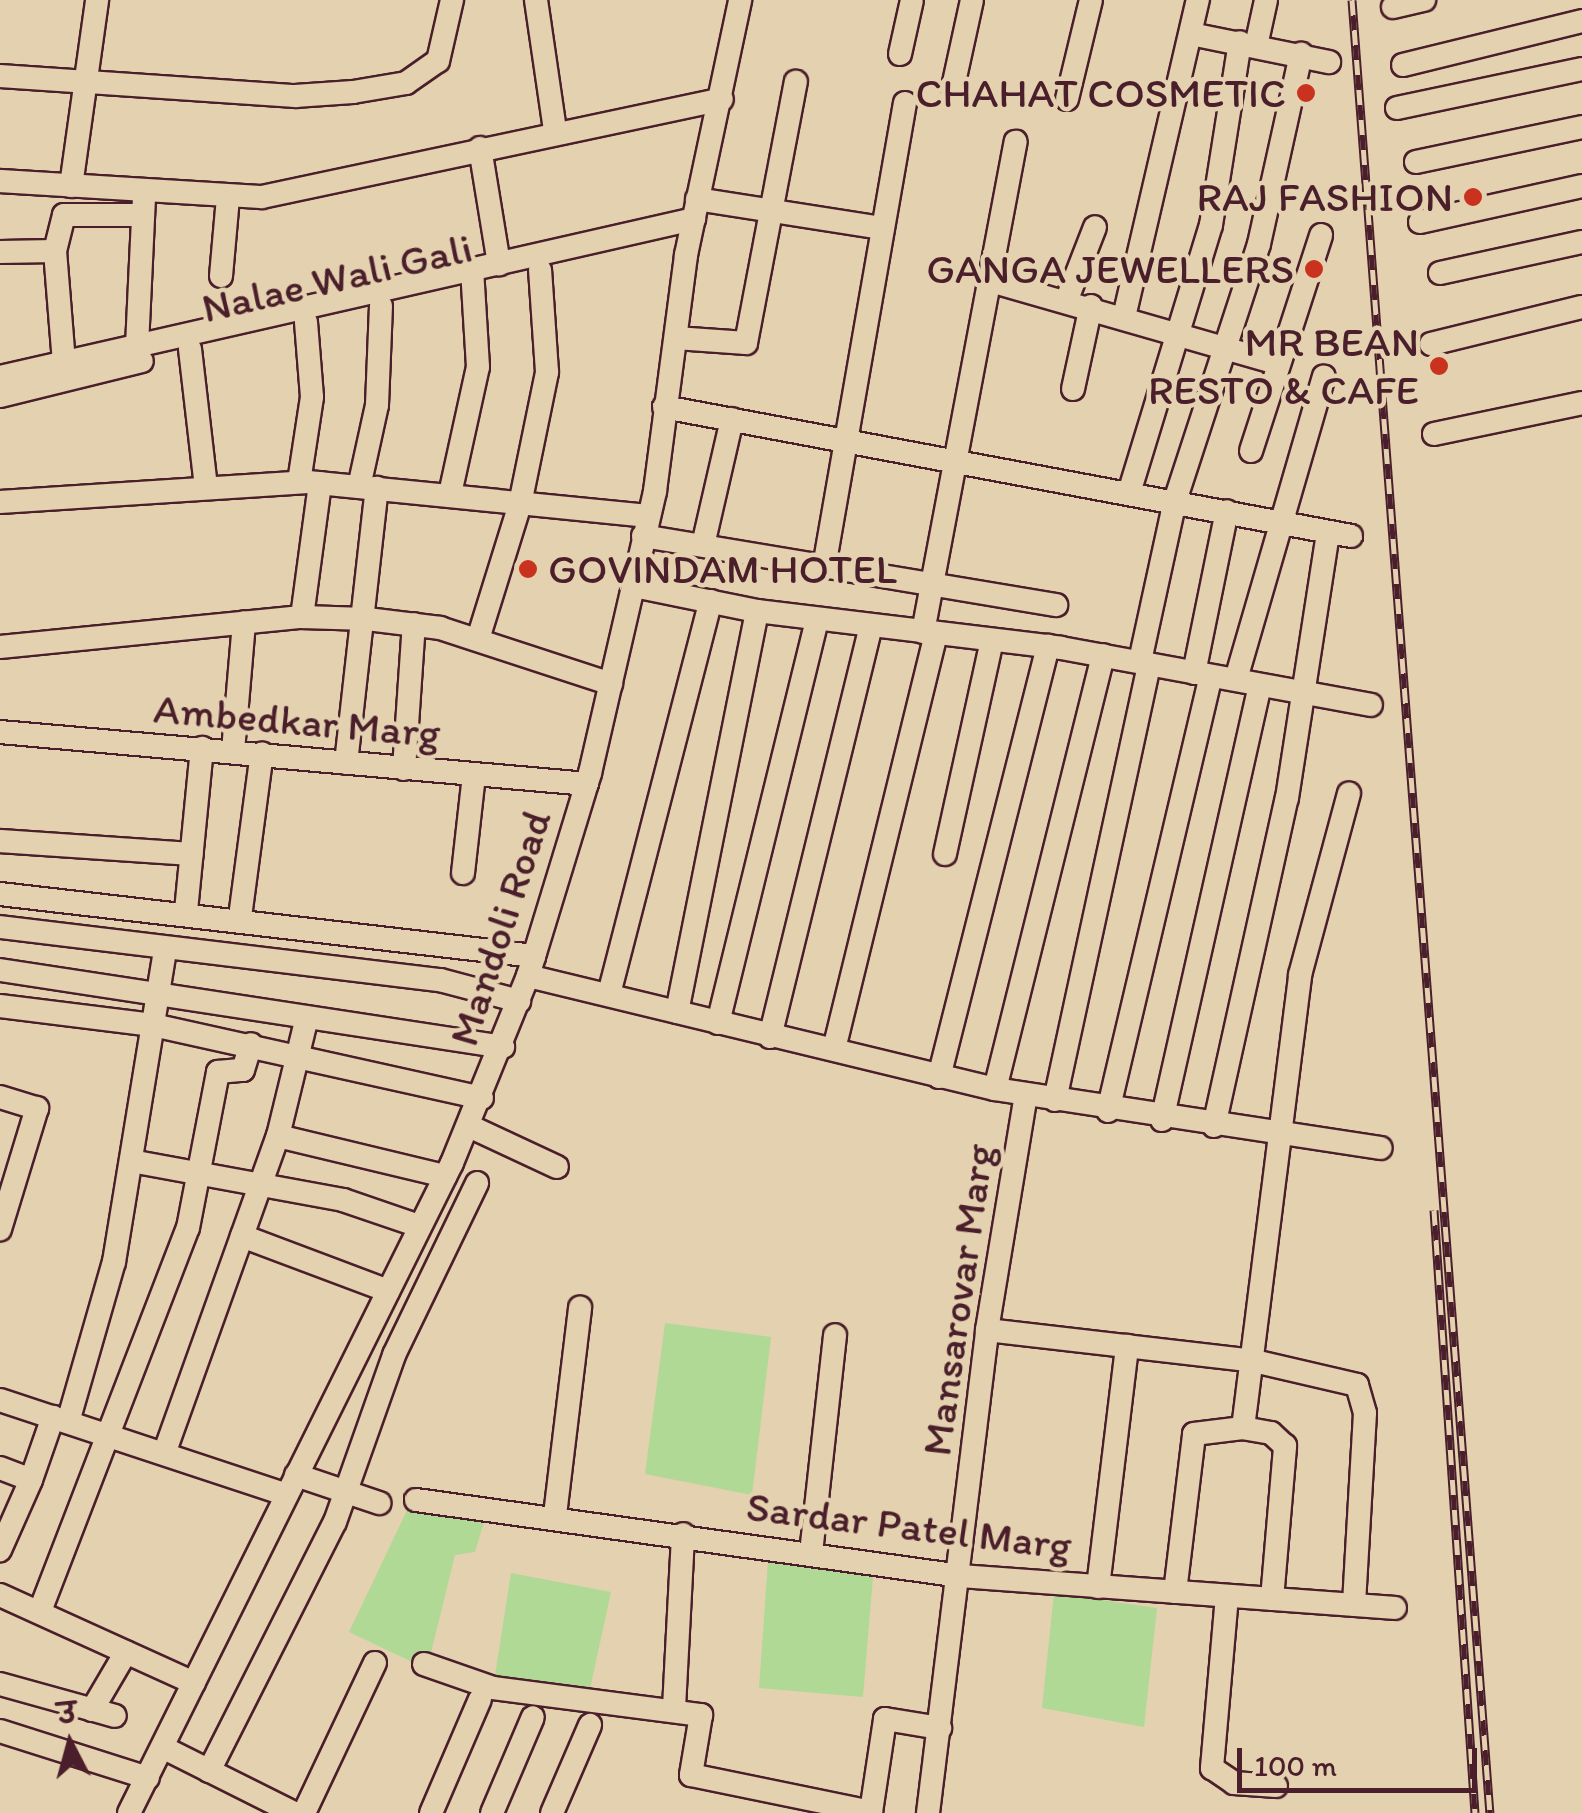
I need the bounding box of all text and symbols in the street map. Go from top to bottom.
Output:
place label: CHAHAT COSMETIC [911,68,1286,118]
marker: CHAHAT COSMETIC [1295,82,1317,104]
place label: RAJ FASHION [1203,172,1453,222]
marker: RAJ FASHION [1462,186,1484,208]
street label: Nalae Wali Gali [198,223,476,333]
place label: GANGA JEWELLERS [926,244,1294,294]
marker: GANGA JEWELLERS [1303,258,1325,280]
place label: MR BEAN RESTO & CAFE [1148,317,1419,416]
marker: MR BEAN RESTO & CAFE [1428,355,1450,377]
place label: GOVINDAM HOTEL [548,544,897,594]
marker: GOVINDAM HOTEL [517,558,539,580]
street label: Ambedkar Marg [152,683,442,759]
street label: Mandoli Road [438,804,562,1052]
street label: Mansarovar Marg [911,1140,1005,1460]
street label: Sardar Patel Marg [744,1481,1074,1571]
north arrow [20,1693,120,1793]
text: उ [56,1695,78,1731]
scale bar [1242,1728,1482,1790]
text: 100 m [1254,1747,1337,1784]

